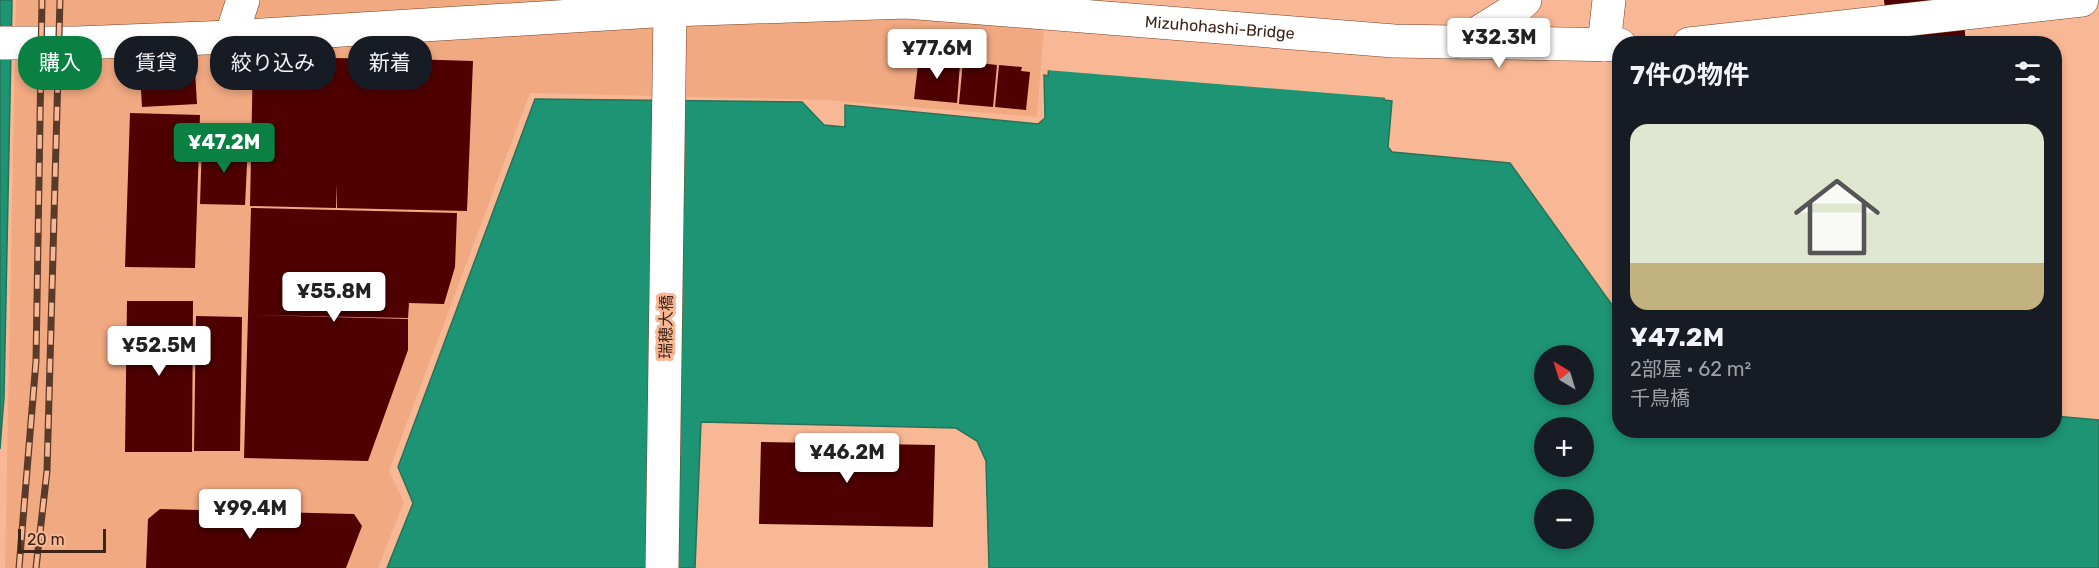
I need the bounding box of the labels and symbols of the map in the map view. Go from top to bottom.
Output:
street label: Mizuhohashi-Bridge [1144,12,1296,43]
pin: ¥32.3M [1450,18,1548,69]
pin: ¥77.6M [888,29,986,80]
pin: ¥47.2M [175,123,273,174]
pin: ¥55.8M [285,272,383,323]
street label: 瑞穂大橋 [656,295,676,359]
pin: ¥52.5M [110,326,208,377]
north arrow [1534,345,1594,405]
pin: ¥46.2M [798,433,896,484]
pin: ¥99.4M [201,489,299,540]
scale bar [18,526,106,554]

